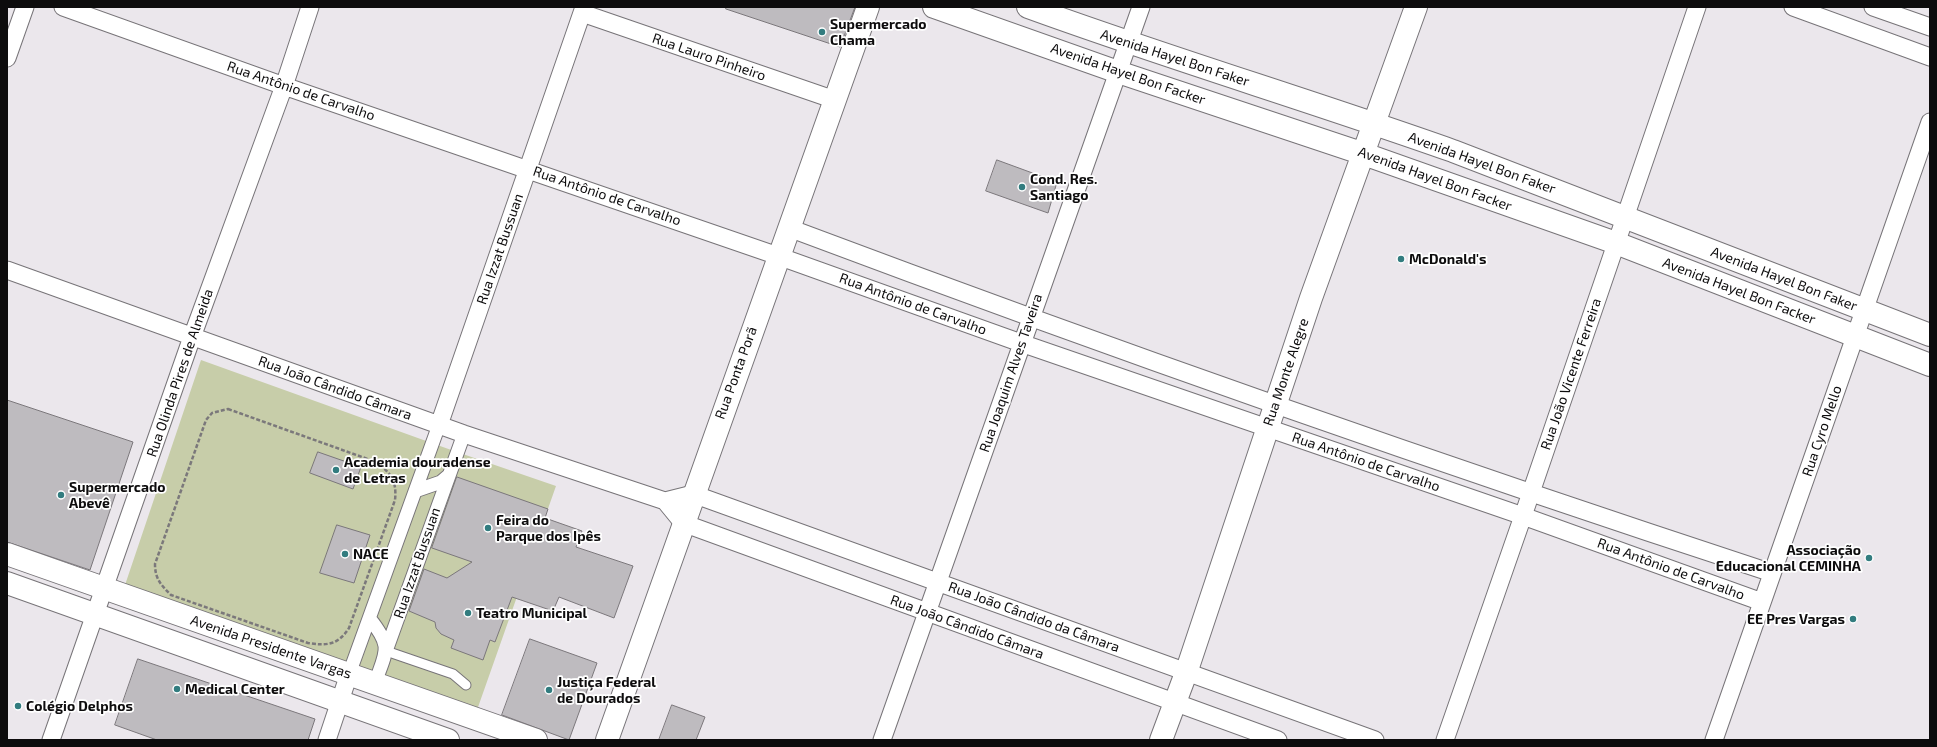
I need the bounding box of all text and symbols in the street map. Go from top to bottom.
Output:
place label: Supermercado Chama [830,16,927,48]
street label: Avenida Hayel Bon Faker [1098,26,1252,90]
marker: Supermercado Chama [817,27,827,37]
street label: Rua Lauro Pinheiro [650,30,768,84]
street label: Avenida Hayel Bon Facker [1048,40,1208,108]
street label: Rua Antônio de Carvalho [225,58,377,124]
street label: Avenida Hayel Bon Faker [1406,128,1558,198]
street label: Avenida Hayel Bon Facker [1356,143,1514,215]
street label: Rua Antônio de Carvalho [531,163,683,229]
place label: Cond. Res. Santiago [1030,171,1097,204]
marker: Cond. Res. Santiago [1017,182,1027,192]
street label: Rua Izzat Bussuan [473,191,527,307]
street label: Avenida Hayel Bon Faker [1708,243,1860,315]
place label: McDonald's [1409,251,1487,267]
marker: McDonald's [1396,254,1406,264]
street label: Avenida Hayel Bon Facker [1660,254,1818,328]
street label: Rua Antônio de Carvalho [837,270,989,338]
street label: Rua Olinda Pires de Almeida [143,287,217,459]
street label: Rua Joaquim Alves Taveira [976,292,1046,454]
street label: Rua João Vicente Ferreira [1537,296,1605,452]
street label: Rua Monte Alegre [1260,316,1312,428]
street label: Rua Ponta Porã [711,324,761,422]
street label: Rua João Cândido Câmara [256,352,414,424]
street label: Rua Cyro Mello [1799,383,1845,479]
street label: Rua Antônio de Carvalho [1290,429,1442,495]
place label: Academia douradense de Letras [344,454,491,486]
marker: Academia douradense de Letras [331,465,341,475]
place label: Supermercado Abevê [69,479,166,512]
marker: Supermercado Abevê [56,490,66,500]
street label: Rua Izzat Bussuan [390,505,444,621]
place label: Feira do Parque dos Ipês [496,512,601,544]
marker: Feira do Parque dos Ipês [483,523,493,533]
street label: Rua Antônio de Carvalho [1595,535,1747,603]
place label: Associação Educacional CEMINHA [1716,542,1861,574]
place label: NACE [353,546,388,562]
marker: NACE [340,549,350,559]
marker: Associação Educacional CEMINHA [1864,553,1874,563]
street label: Rua João Cândido da Câmara [946,578,1122,656]
street label: Rua João Cândido Câmara [888,591,1046,663]
place label: Teatro Municipal [476,605,587,621]
marker: Teatro Municipal [463,608,473,618]
place label: EE Pres Vargas [1747,611,1845,627]
street label: Avenida Presidente Vargas [188,612,354,682]
marker: EE Pres Vargas [1848,614,1858,624]
place label: Justiça Federal de Dourados [557,674,656,706]
place label: Medical Center [185,681,285,697]
marker: Medical Center [172,684,182,694]
marker: Justiça Federal de Dourados [544,685,554,695]
place label: Colégio Delphos [26,698,133,714]
marker: Colégio Delphos [13,701,23,711]

